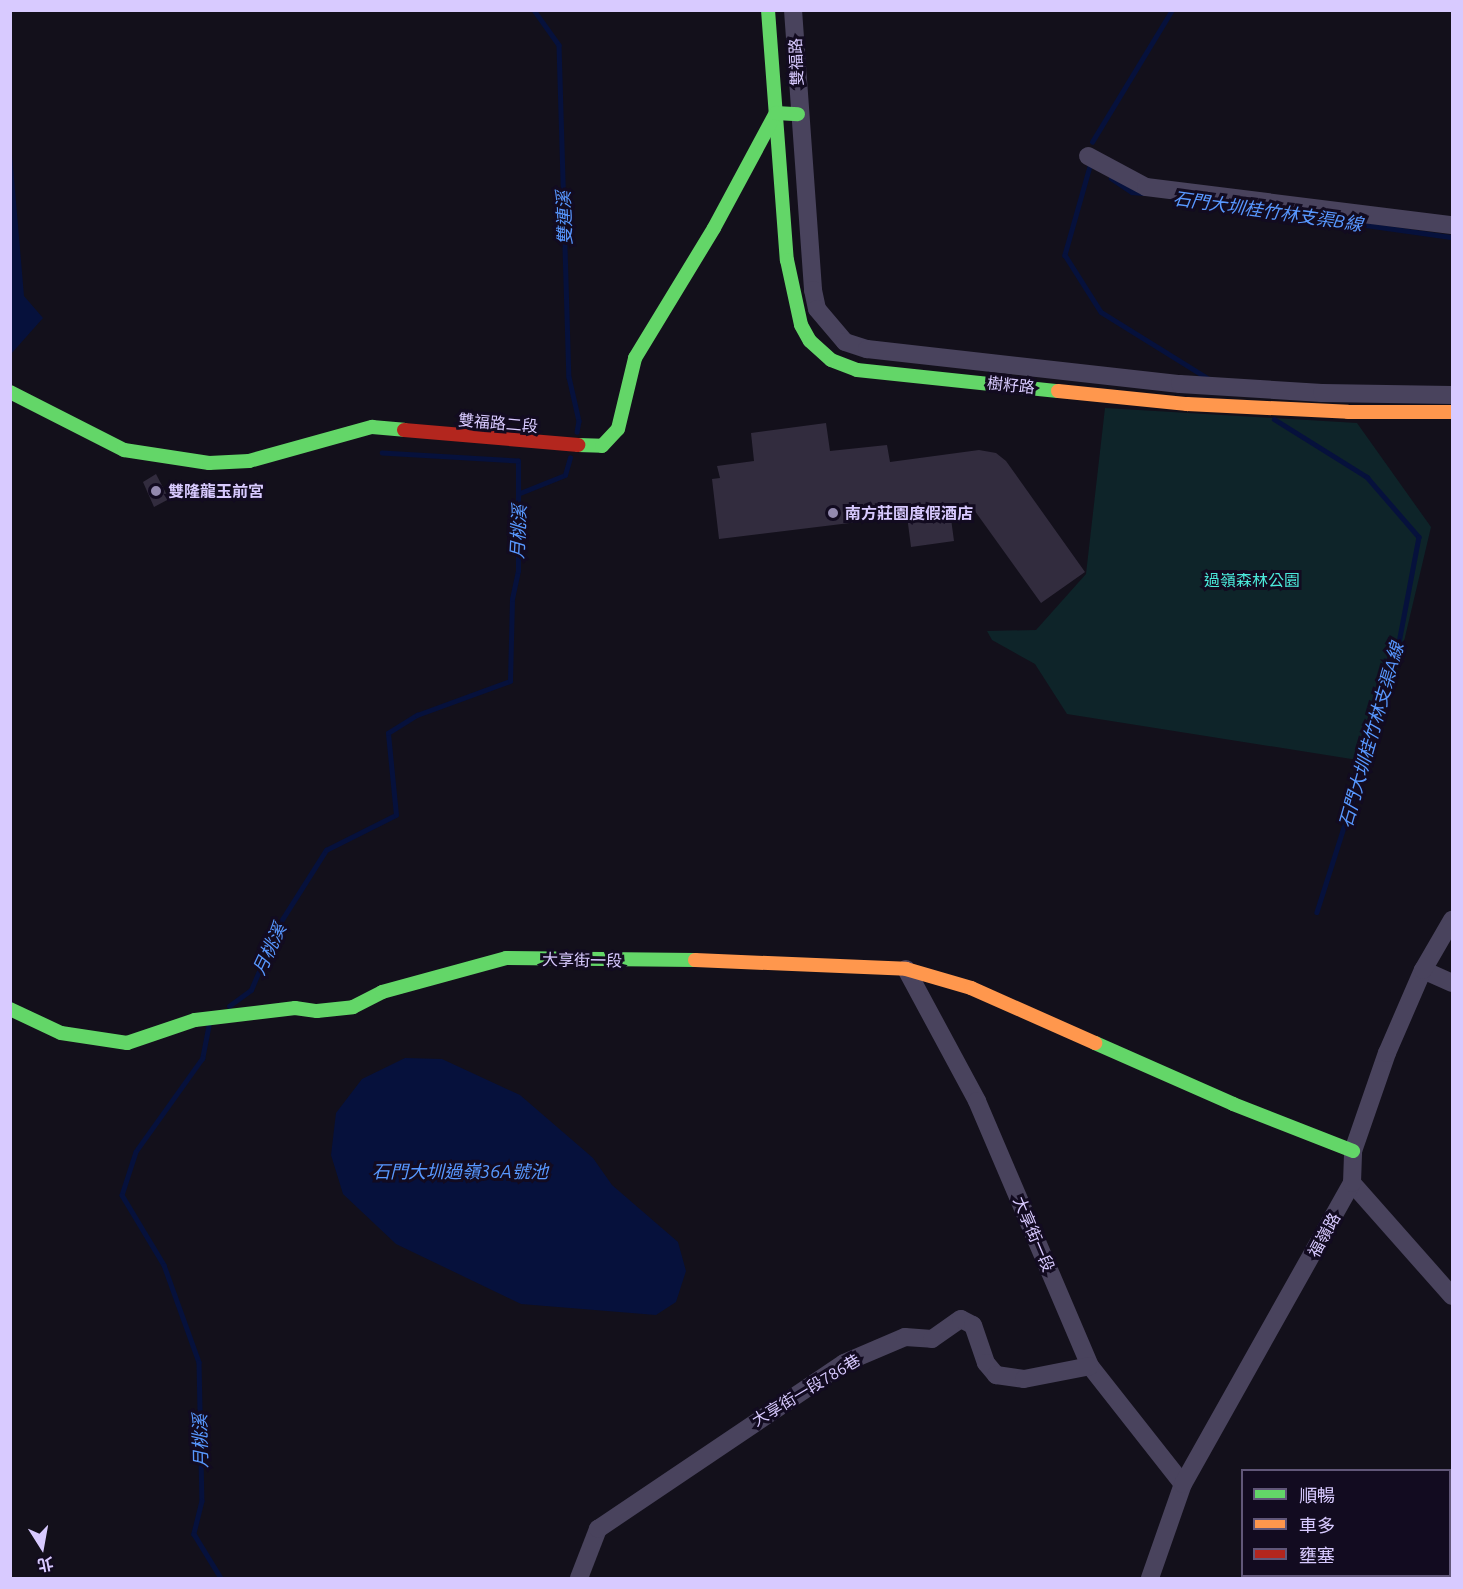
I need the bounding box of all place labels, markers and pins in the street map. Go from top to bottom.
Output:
place label: 雙隆龍玉前宮 [168,481,264,501]
marker: 雙隆龍玉前宮 [149,484,163,498]
place label: 南方莊園度假酒店 [845,503,973,523]
marker: 南方莊園度假酒店 [826,506,840,520]

